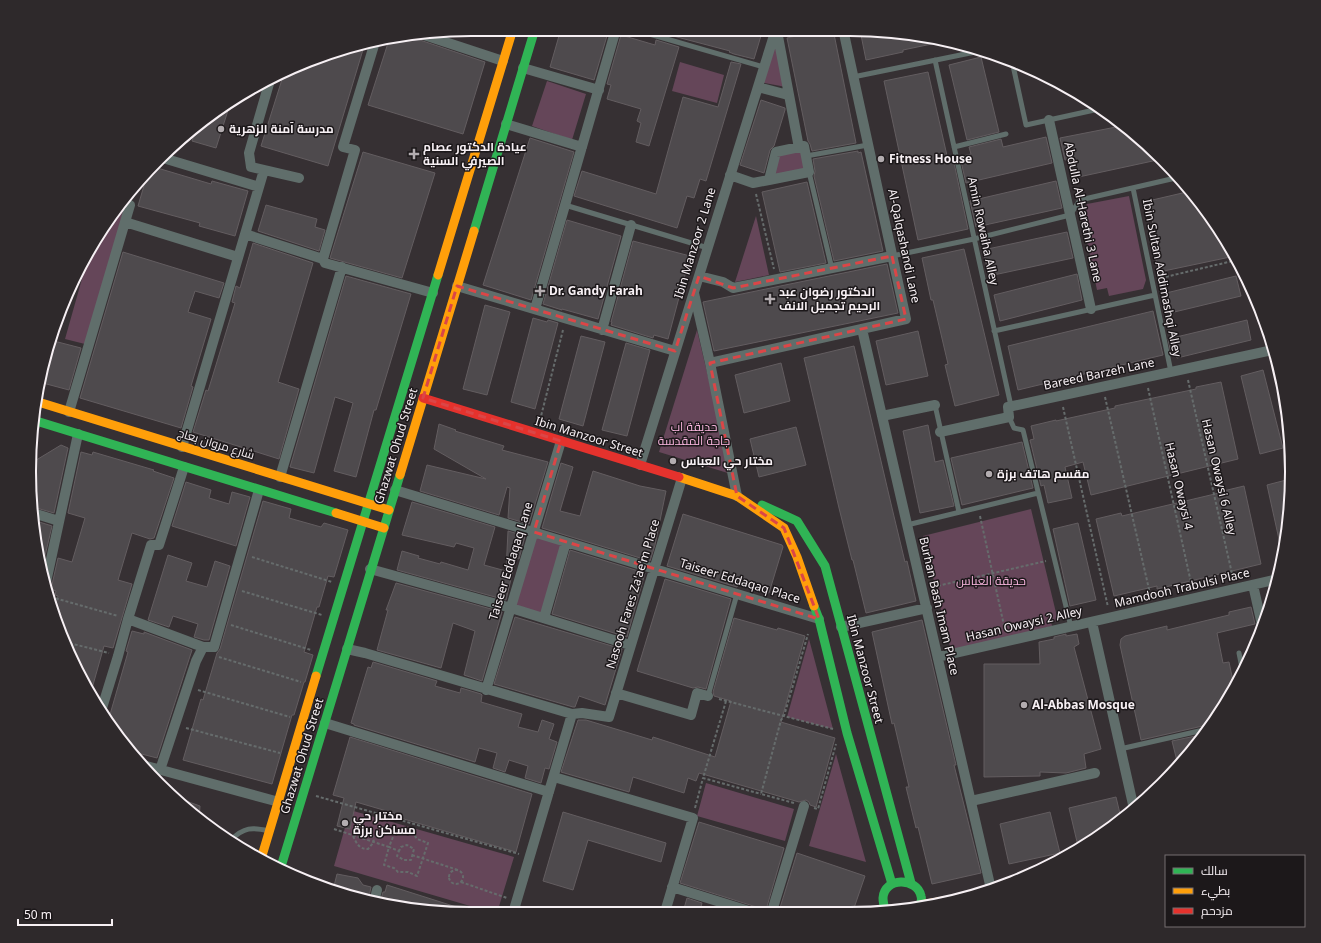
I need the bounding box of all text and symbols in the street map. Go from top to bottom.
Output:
place label: مدرسة آمنة الزهرية [229,120,334,137]
marker: مدرسة آمنة الزهرية [216,124,226,134]
place label: عيادة الدكتور عصام الصيرفي السنية [423,138,527,171]
street label: Abdulla Al-Harethi 3 Lane [1060,140,1107,284]
marker: عيادة الدكتور عصام الصيرفي السنية [408,148,420,160]
place label: Fitness House [889,150,972,167]
marker: Fitness House [876,154,886,164]
street label: Amin Rowaiha Alley [964,175,1003,287]
street label: Ibin Manzoor 2 Lane [670,185,720,301]
street label: Al-Qalqashandi Lane [884,187,925,305]
street label: Ibin Sultan Addimashqi Alley [1139,197,1186,359]
place label: Dr. Gandy Farah [549,282,643,299]
place label: الدكتور رضوان عبد الرحيم تجميل الانف [779,283,880,314]
marker: Dr. Gandy Farah [534,285,546,297]
marker: الدكتور رضوان عبد الرحيم تجميل الانف [764,293,776,305]
street label: Bareed Barzeh Lane [1042,353,1156,394]
street label: Ghazwat Ohud Street [370,385,421,506]
street label: Ibin Manzoor Street [533,412,646,461]
street label: Hasan Owaysi 6 Alley [1198,417,1241,538]
park label: حديقة اب جاجة المقدسة [658,418,730,449]
street label: شارع مروان بعاج [175,424,257,463]
street label: Hasan Owaysi 4 [1161,441,1198,531]
place label: مختار حي العباس [681,452,773,471]
marker: مختار حي العباس [668,456,678,466]
place label: مقسم هاتف برزة [997,465,1089,482]
marker: مقسم هاتف برزة [984,469,994,479]
street label: Taiseer Eddaqaq Lane [484,499,537,622]
street label: Nasooh Fares Za'ae'm Place [602,517,663,671]
street label: Burhan Bash Imam Place [915,535,964,677]
street label: Taiseer Eddaqaq Place [678,554,803,607]
street label: Mamdooh Trabulsi Place [1113,564,1251,611]
park label: حديقة العباس [956,572,1026,589]
street label: Hasan Owaysi 2 Alley [964,602,1085,645]
street label: Ibin Manzoor Street [843,613,888,726]
street label: Ghazwat Ohud Street [276,695,327,816]
place label: Al-Abbas Mosque [1032,696,1135,713]
marker: Al-Abbas Mosque [1019,700,1029,710]
place label: مختار حي مساكن برزة [353,807,416,838]
marker: مختار حي مساكن برزة [340,818,350,828]
legend [1165,855,1305,927]
text: سالك [1201,862,1228,879]
text: بطيء [1201,882,1230,901]
scale bar [18,901,112,927]
text: مزدحم [1201,902,1233,919]
text: 50 m [24,906,52,923]

